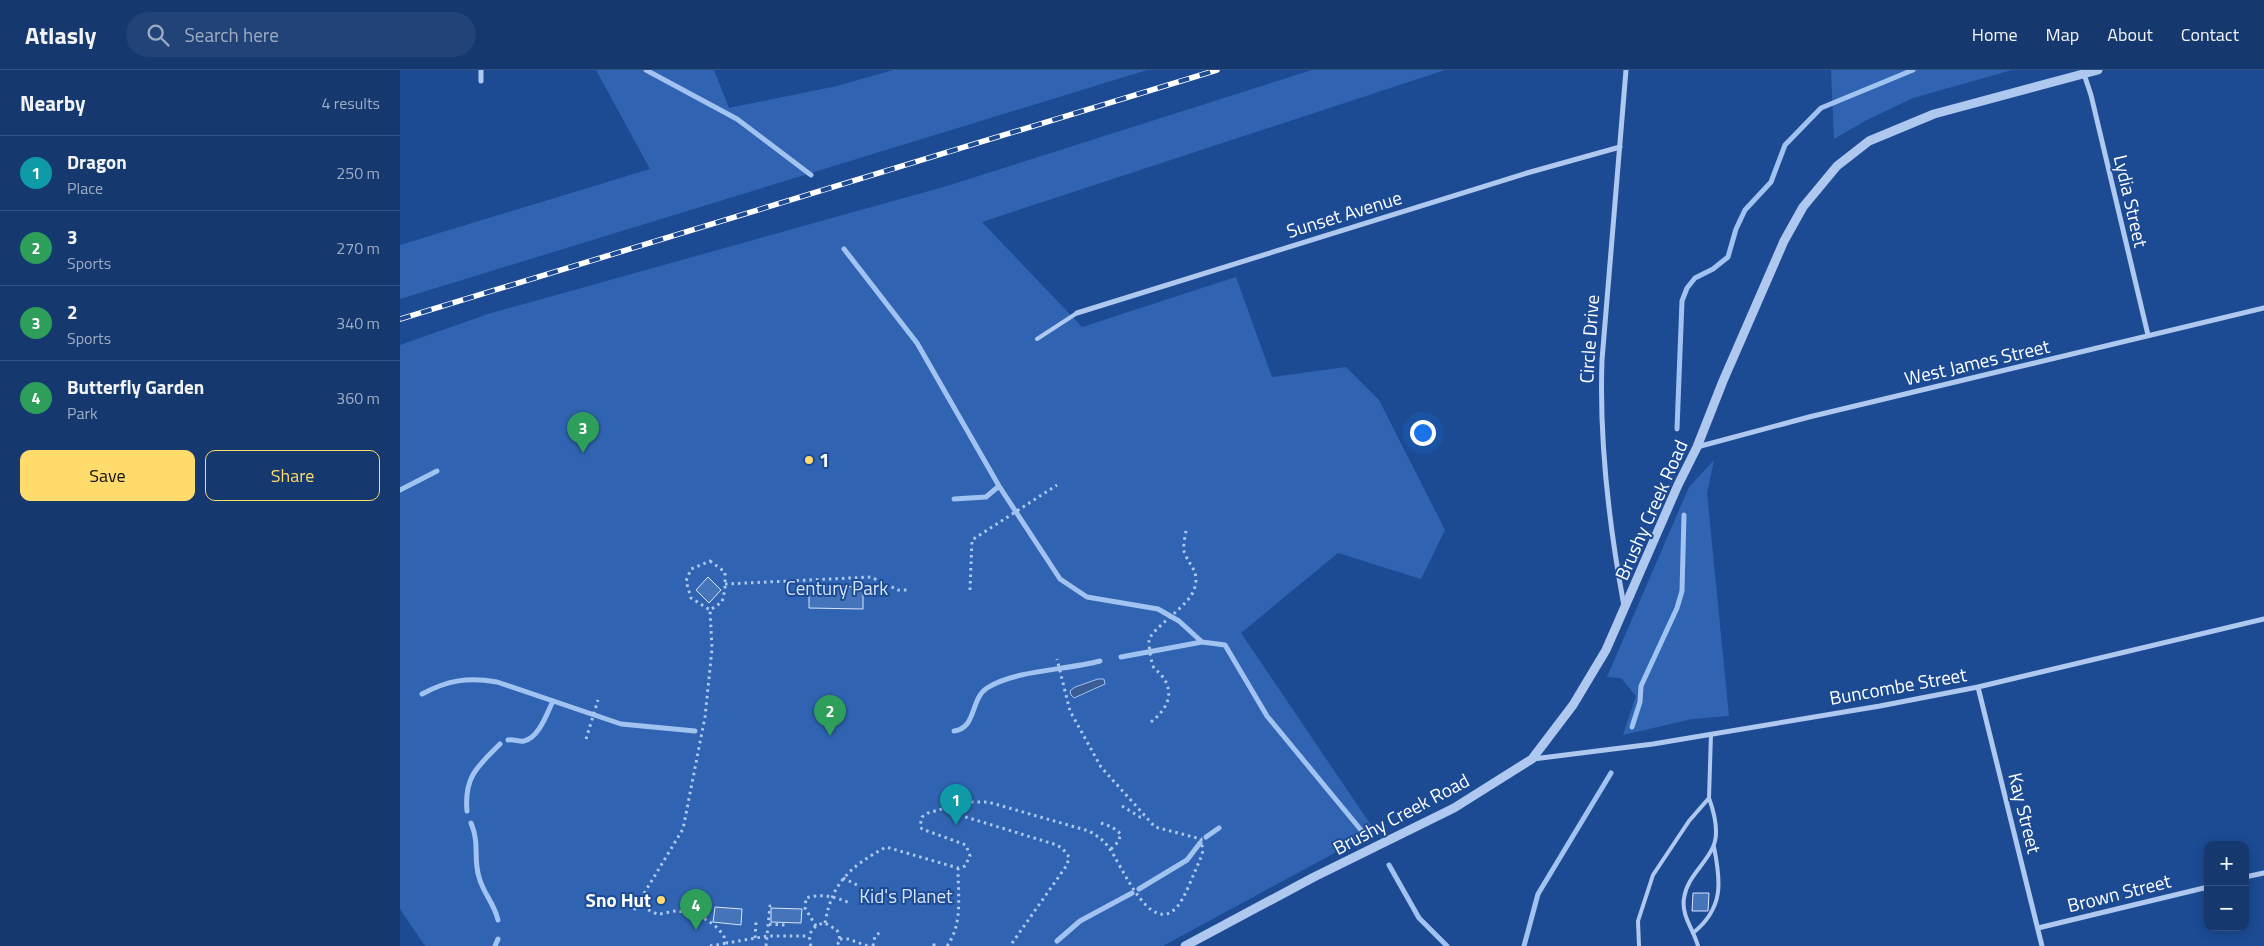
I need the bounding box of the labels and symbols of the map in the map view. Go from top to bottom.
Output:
street label: Lydia Street [2107,152,2156,250]
street label: Sunset Avenue [1283,182,1405,245]
street label: Circle Drive [1571,294,1606,384]
street label: West James Street [1901,331,2053,392]
pin: 3 [567,412,599,453]
your location [1410,420,1436,446]
street label: Brushy Creek Road [1607,435,1694,585]
place label: 1 [819,445,830,474]
marker: 1 [803,454,815,466]
park label: Century Park [786,573,888,602]
street label: Buncombe Street [1827,659,1969,712]
pin: 2 [814,695,846,736]
street label: Brushy Creek Road [1327,765,1474,862]
street label: Kay Street [2001,769,2050,857]
pin: 1 [940,784,972,825]
street label: Brown Street [2064,866,2174,919]
park label: Kid's Planet [859,881,953,910]
place label: Sno Hut [586,885,651,914]
pin: 4 [680,889,712,930]
marker: Sno Hut [655,894,667,906]

